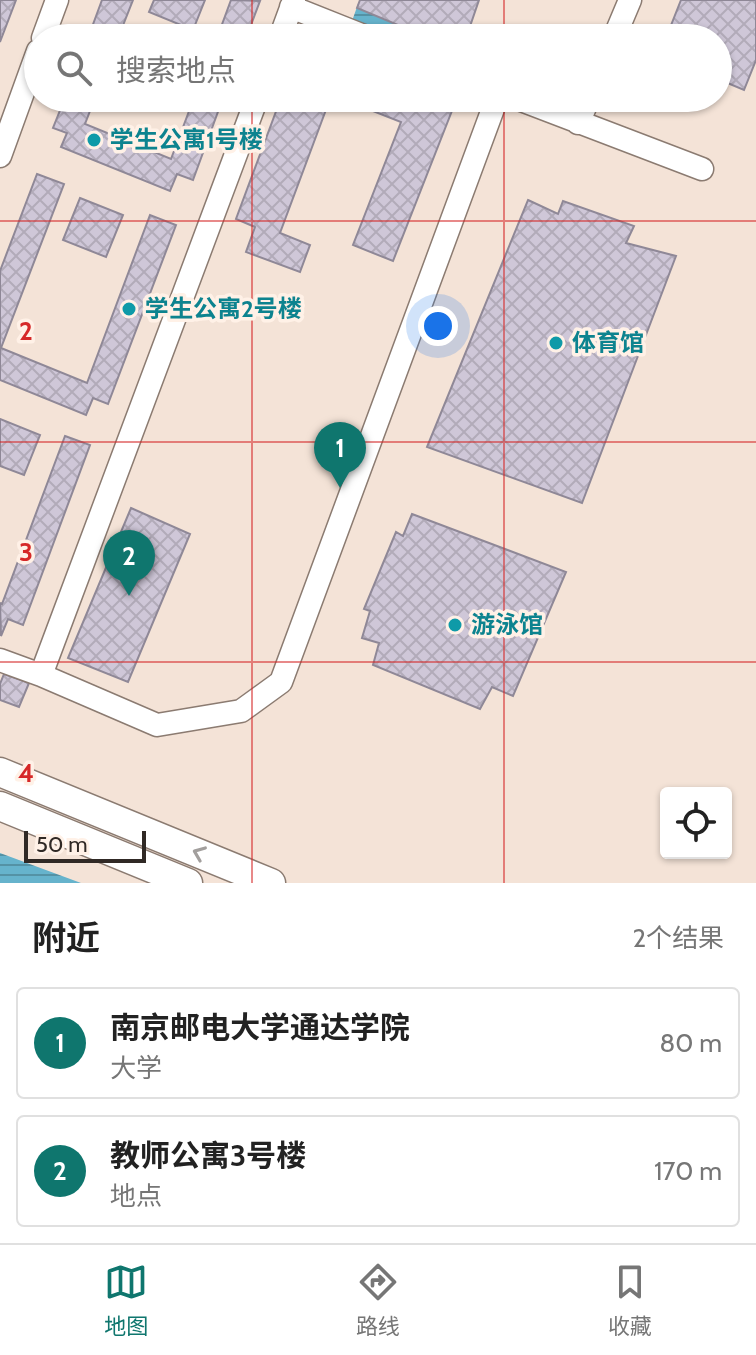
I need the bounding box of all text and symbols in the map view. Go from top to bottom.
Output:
search box [24,24,732,112]
icon: search [52,46,96,90]
text: 搜索地点 [116,52,236,89]
place label: 学生公寓1号楼 [110,125,263,154]
marker: 学生公寓1号楼 [85,131,103,149]
place label: 学生公寓2号楼 [145,294,302,323]
marker: 学生公寓2号楼 [120,300,138,318]
your location [418,306,458,346]
text: 2 [19,315,33,347]
place label: 体育馆 [572,328,644,357]
marker: 体育馆 [547,334,565,352]
pin: 1 [314,422,366,488]
pin: 2 [103,530,155,596]
text: 3 [19,536,33,568]
place label: 游泳馆 [471,610,543,639]
marker: 游泳馆 [446,616,464,634]
text: 4 [18,757,34,789]
map controls [660,787,732,859]
button: locate [660,787,732,859]
scale bar [24,827,146,863]
text: 50 m [36,831,88,858]
one-way arrow [193,847,207,863]
text: 附近 [32,917,100,959]
text: 2个结果 [632,922,724,954]
text: 南京邮电大学通达学院 [110,1009,410,1046]
text: 1 [55,1027,65,1059]
text: 80 m [659,1027,722,1059]
text: 大学 [110,1052,162,1084]
text: 教师公寓3号楼 [110,1137,306,1174]
text: 2 [53,1155,67,1187]
text: 170 m [654,1155,722,1187]
text: 地点 [110,1180,162,1212]
tab: 地图 [104,1260,148,1340]
tab: 路线 [356,1260,400,1340]
tab: 收藏 [608,1260,652,1340]

